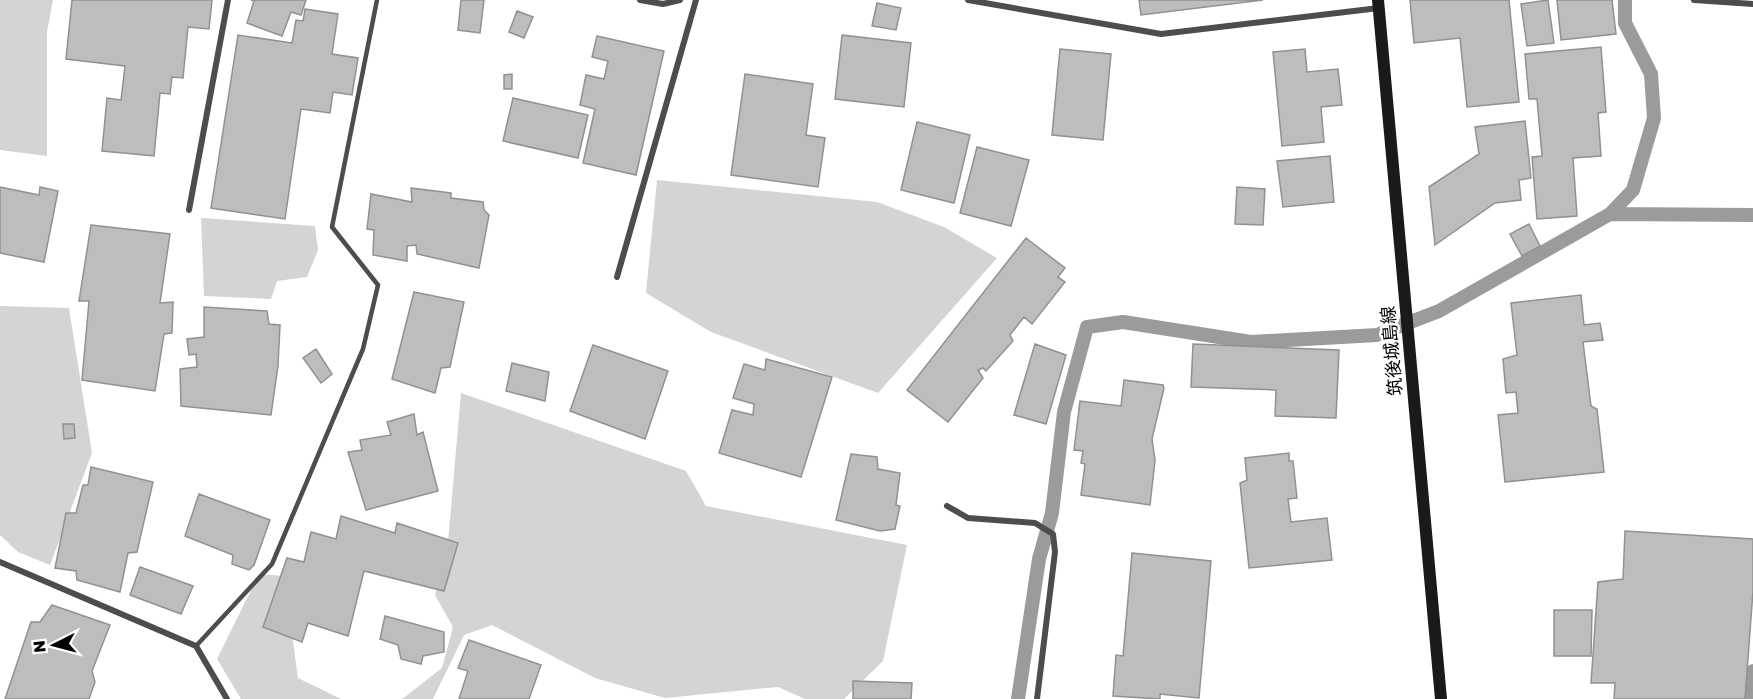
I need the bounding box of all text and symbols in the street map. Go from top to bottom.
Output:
street label: 筑後城島線 [1376,305,1406,397]
north arrow [24,615,84,675]
text: N [29,639,50,654]

